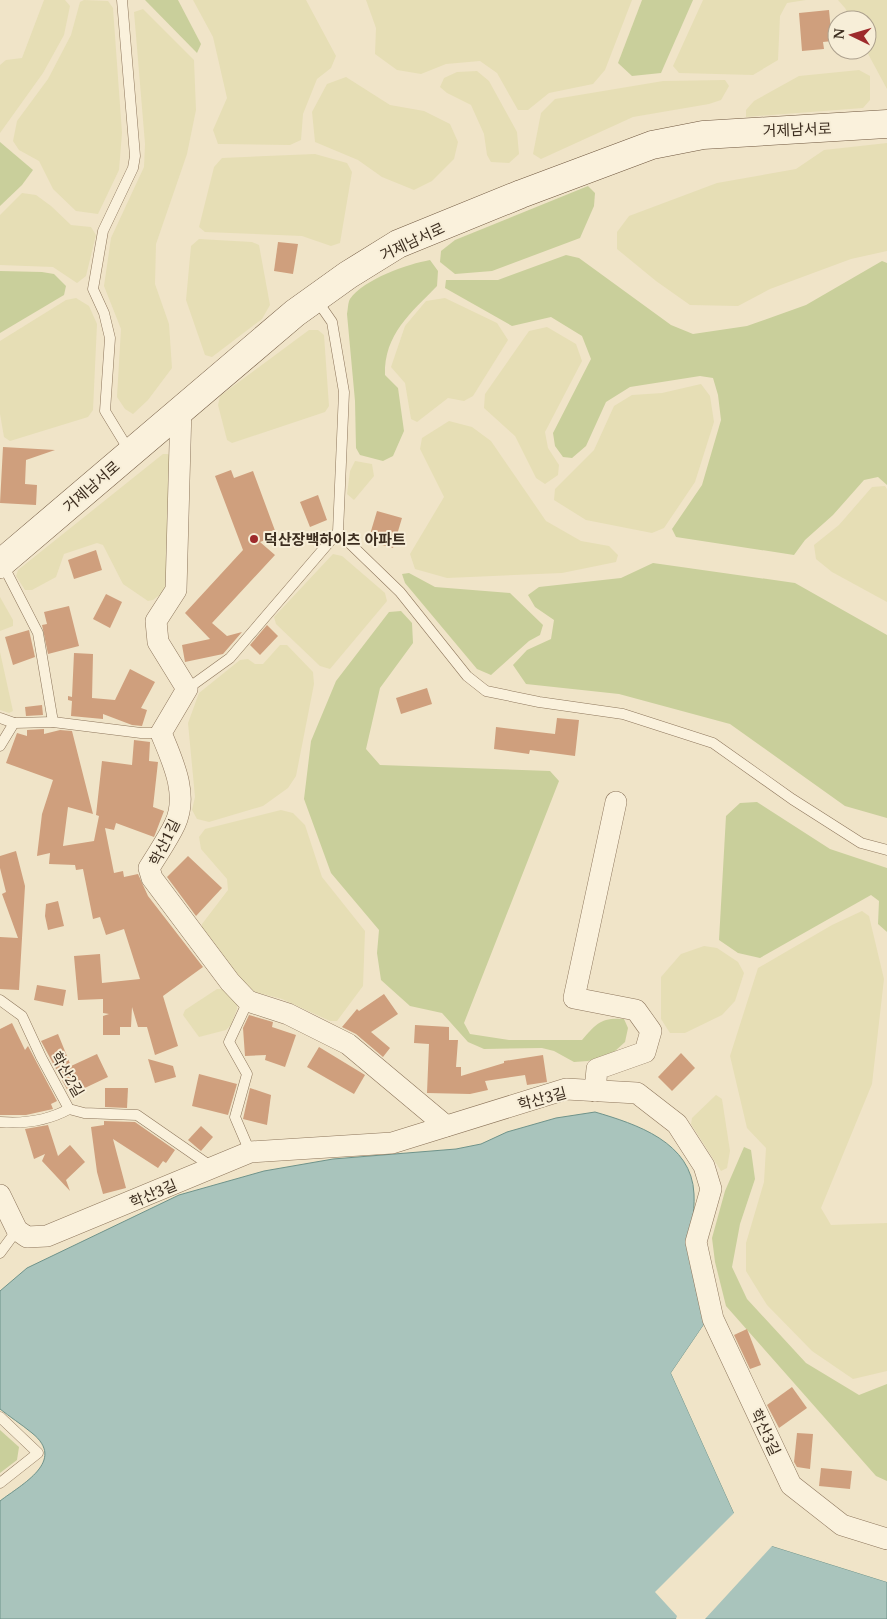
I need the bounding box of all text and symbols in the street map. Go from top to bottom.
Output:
north arrow [827,10,877,60]
text: N [829,27,848,40]
street label: 거제남서로 [762,118,832,140]
street label: 거제남서로 [376,217,448,265]
street label: 거제남서로 [58,456,124,516]
place label: 덕산장백하이츠 아파트 [264,529,406,549]
marker: 덕산장백하이츠 아파트 [248,533,260,545]
street label: 학산1길 [144,815,184,869]
street label: 학산2길 [47,1047,89,1101]
street label: 학산3길 [515,1082,569,1114]
street label: 학산3길 [126,1174,180,1212]
street label: 학산3길 [746,1405,786,1459]

